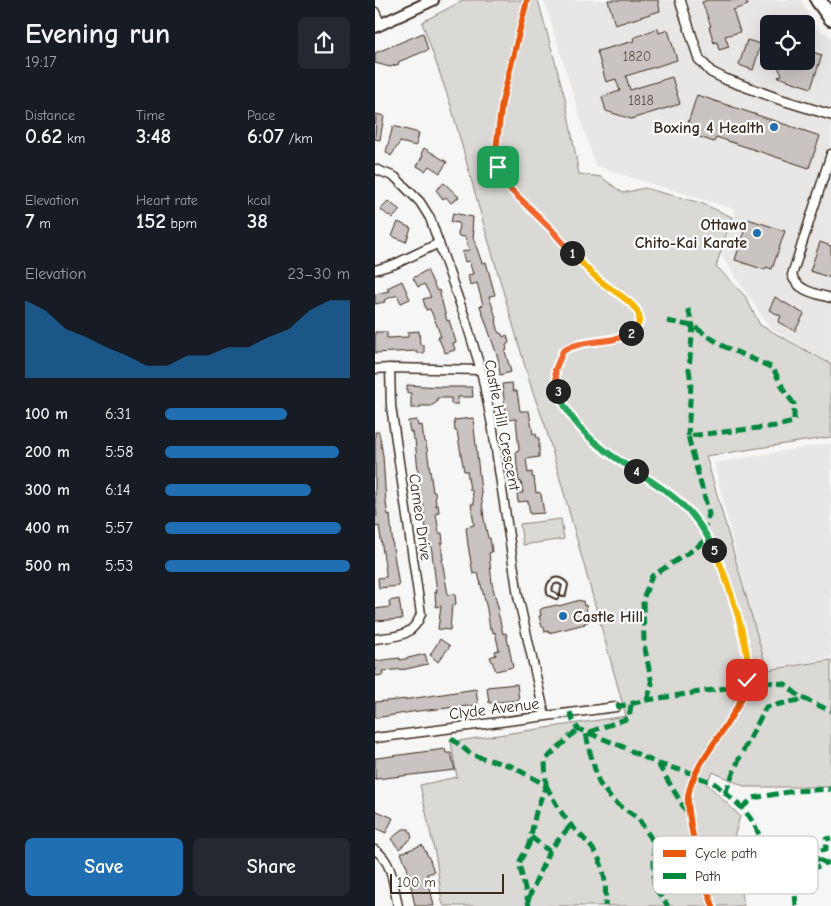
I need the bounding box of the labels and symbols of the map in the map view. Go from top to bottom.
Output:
house number: 1820 [623,48,651,65]
house number: 1818 [628,92,654,109]
place label: Boxing 4 Health [653,119,764,137]
marker: Boxing 4 Health [768,121,780,133]
pin [477,146,519,188]
place label: Ottawa Chito-Kai Karate [635,216,747,252]
marker: Ottawa Chito-Kai Karate [751,227,763,239]
pin: 1 [559,240,585,266]
pin: 2 [619,320,643,346]
street label: Castle Hill Crescent [480,358,524,493]
pin: 3 [545,378,571,404]
pin: 4 [623,458,649,484]
street label: Cameo Drive [405,473,435,562]
pin: 5 [701,538,727,562]
place label: Castle Hill [573,608,643,626]
marker: Castle Hill [557,610,569,622]
pin [726,659,768,701]
street label: Clyde Avenue [448,695,540,723]
legend [653,836,818,894]
text: Cycle path [695,845,757,862]
text: Path [695,868,721,885]
scale bar [390,871,504,894]

